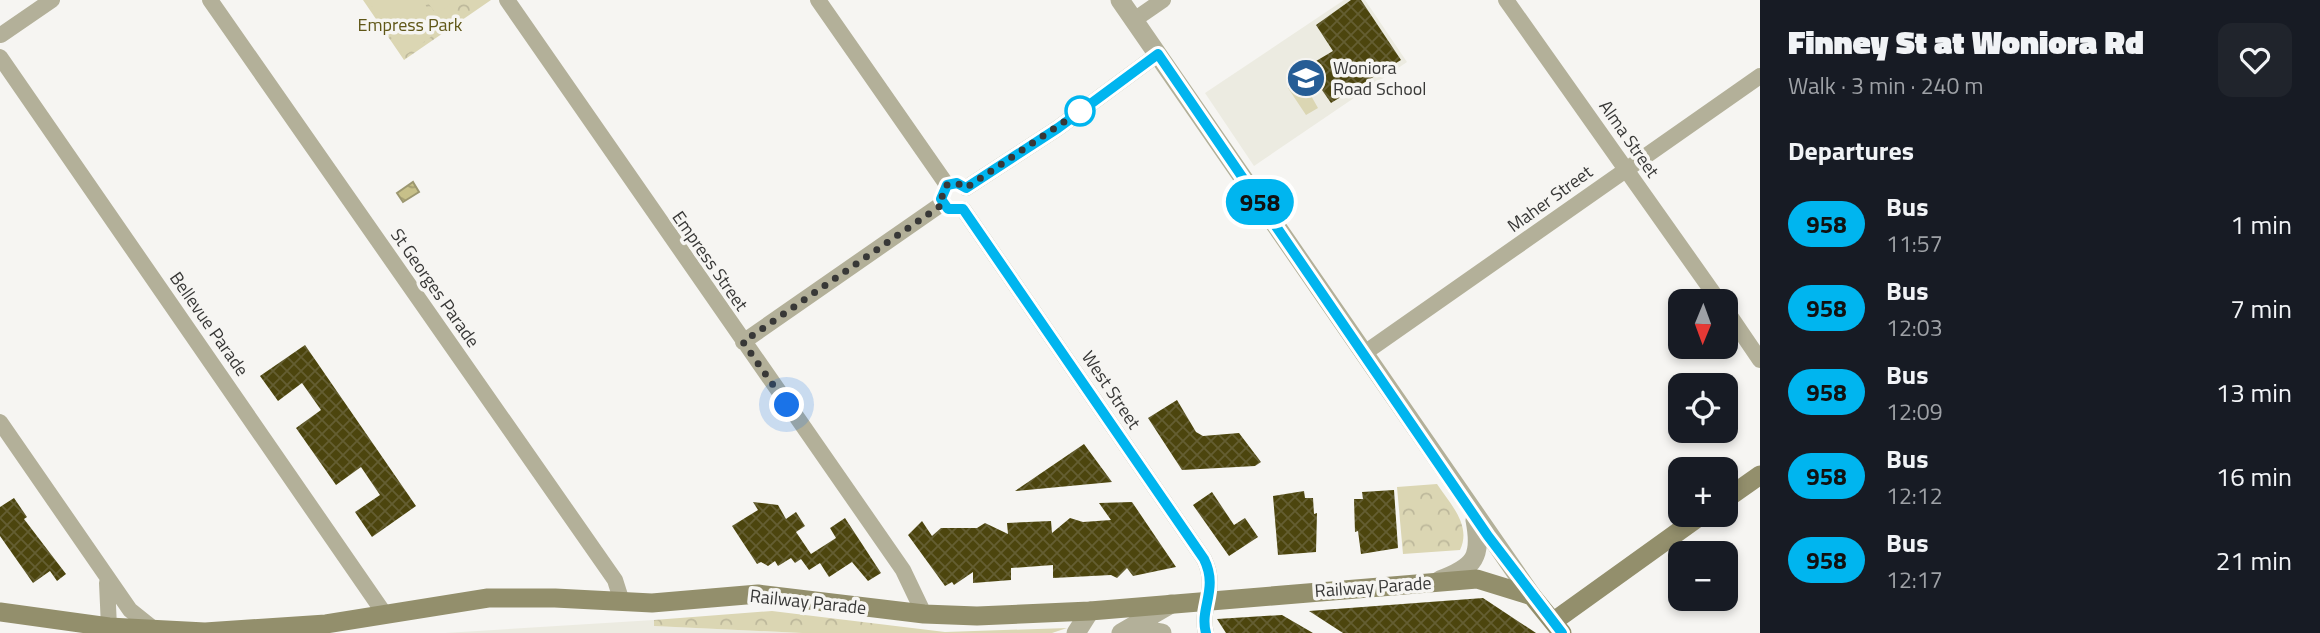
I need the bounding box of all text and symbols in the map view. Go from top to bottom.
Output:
park label: Empress Park [358,11,463,38]
text: Finney St at Woniora Rd [1788,17,2144,67]
button: heart [2218,23,2292,97]
place label: Woniora Road School [1333,54,1426,102]
school or university icon: Woniora Road School [1285,57,1327,99]
text: Walk · 3 min · 240 m [1788,68,1984,103]
street label: Alma Street [1593,94,1666,184]
unlabelled marker [1065,96,1095,126]
text: Departures [1788,131,1914,170]
street label: Maher Street [1502,158,1598,239]
line badge: 958 [1220,179,1300,225]
text: 958 [1240,184,1280,220]
text: Bus [1886,187,1928,226]
street label: Empress Street [666,205,755,317]
text: 1 min [2230,205,2292,244]
text: 958 [1806,206,1847,242]
street label: St Georges Parade [384,223,487,353]
text: 11:57 [1886,226,1943,261]
street label: Bellevue Parade [163,266,256,381]
text: Bus [1886,271,1928,310]
north arrow [1668,289,1738,359]
map controls [1668,289,1738,611]
text: 7 min [2230,289,2292,328]
text: 958 [1806,290,1847,326]
text: 12:03 [1886,310,1943,345]
street label: West Street [1075,345,1148,435]
text: Bus [1886,355,1928,394]
button: locate [1668,373,1738,443]
text: 13 min [2216,373,2292,412]
text: 958 [1806,374,1847,410]
your location [769,387,804,422]
text: 12:09 [1886,394,1943,429]
text: Bus [1886,439,1928,478]
button: + [1668,457,1738,527]
text: 16 min [2216,457,2292,496]
text: 958 [1806,458,1847,494]
text: 12:12 [1886,478,1943,513]
text: Bus [1886,523,1928,562]
button: − [1668,541,1738,611]
text: 21 min [2216,541,2292,580]
text: 958 [1806,542,1847,578]
text: 12:17 [1886,562,1943,597]
street label: Railway Parade [1314,569,1432,604]
street label: Railway Parade [749,582,868,621]

